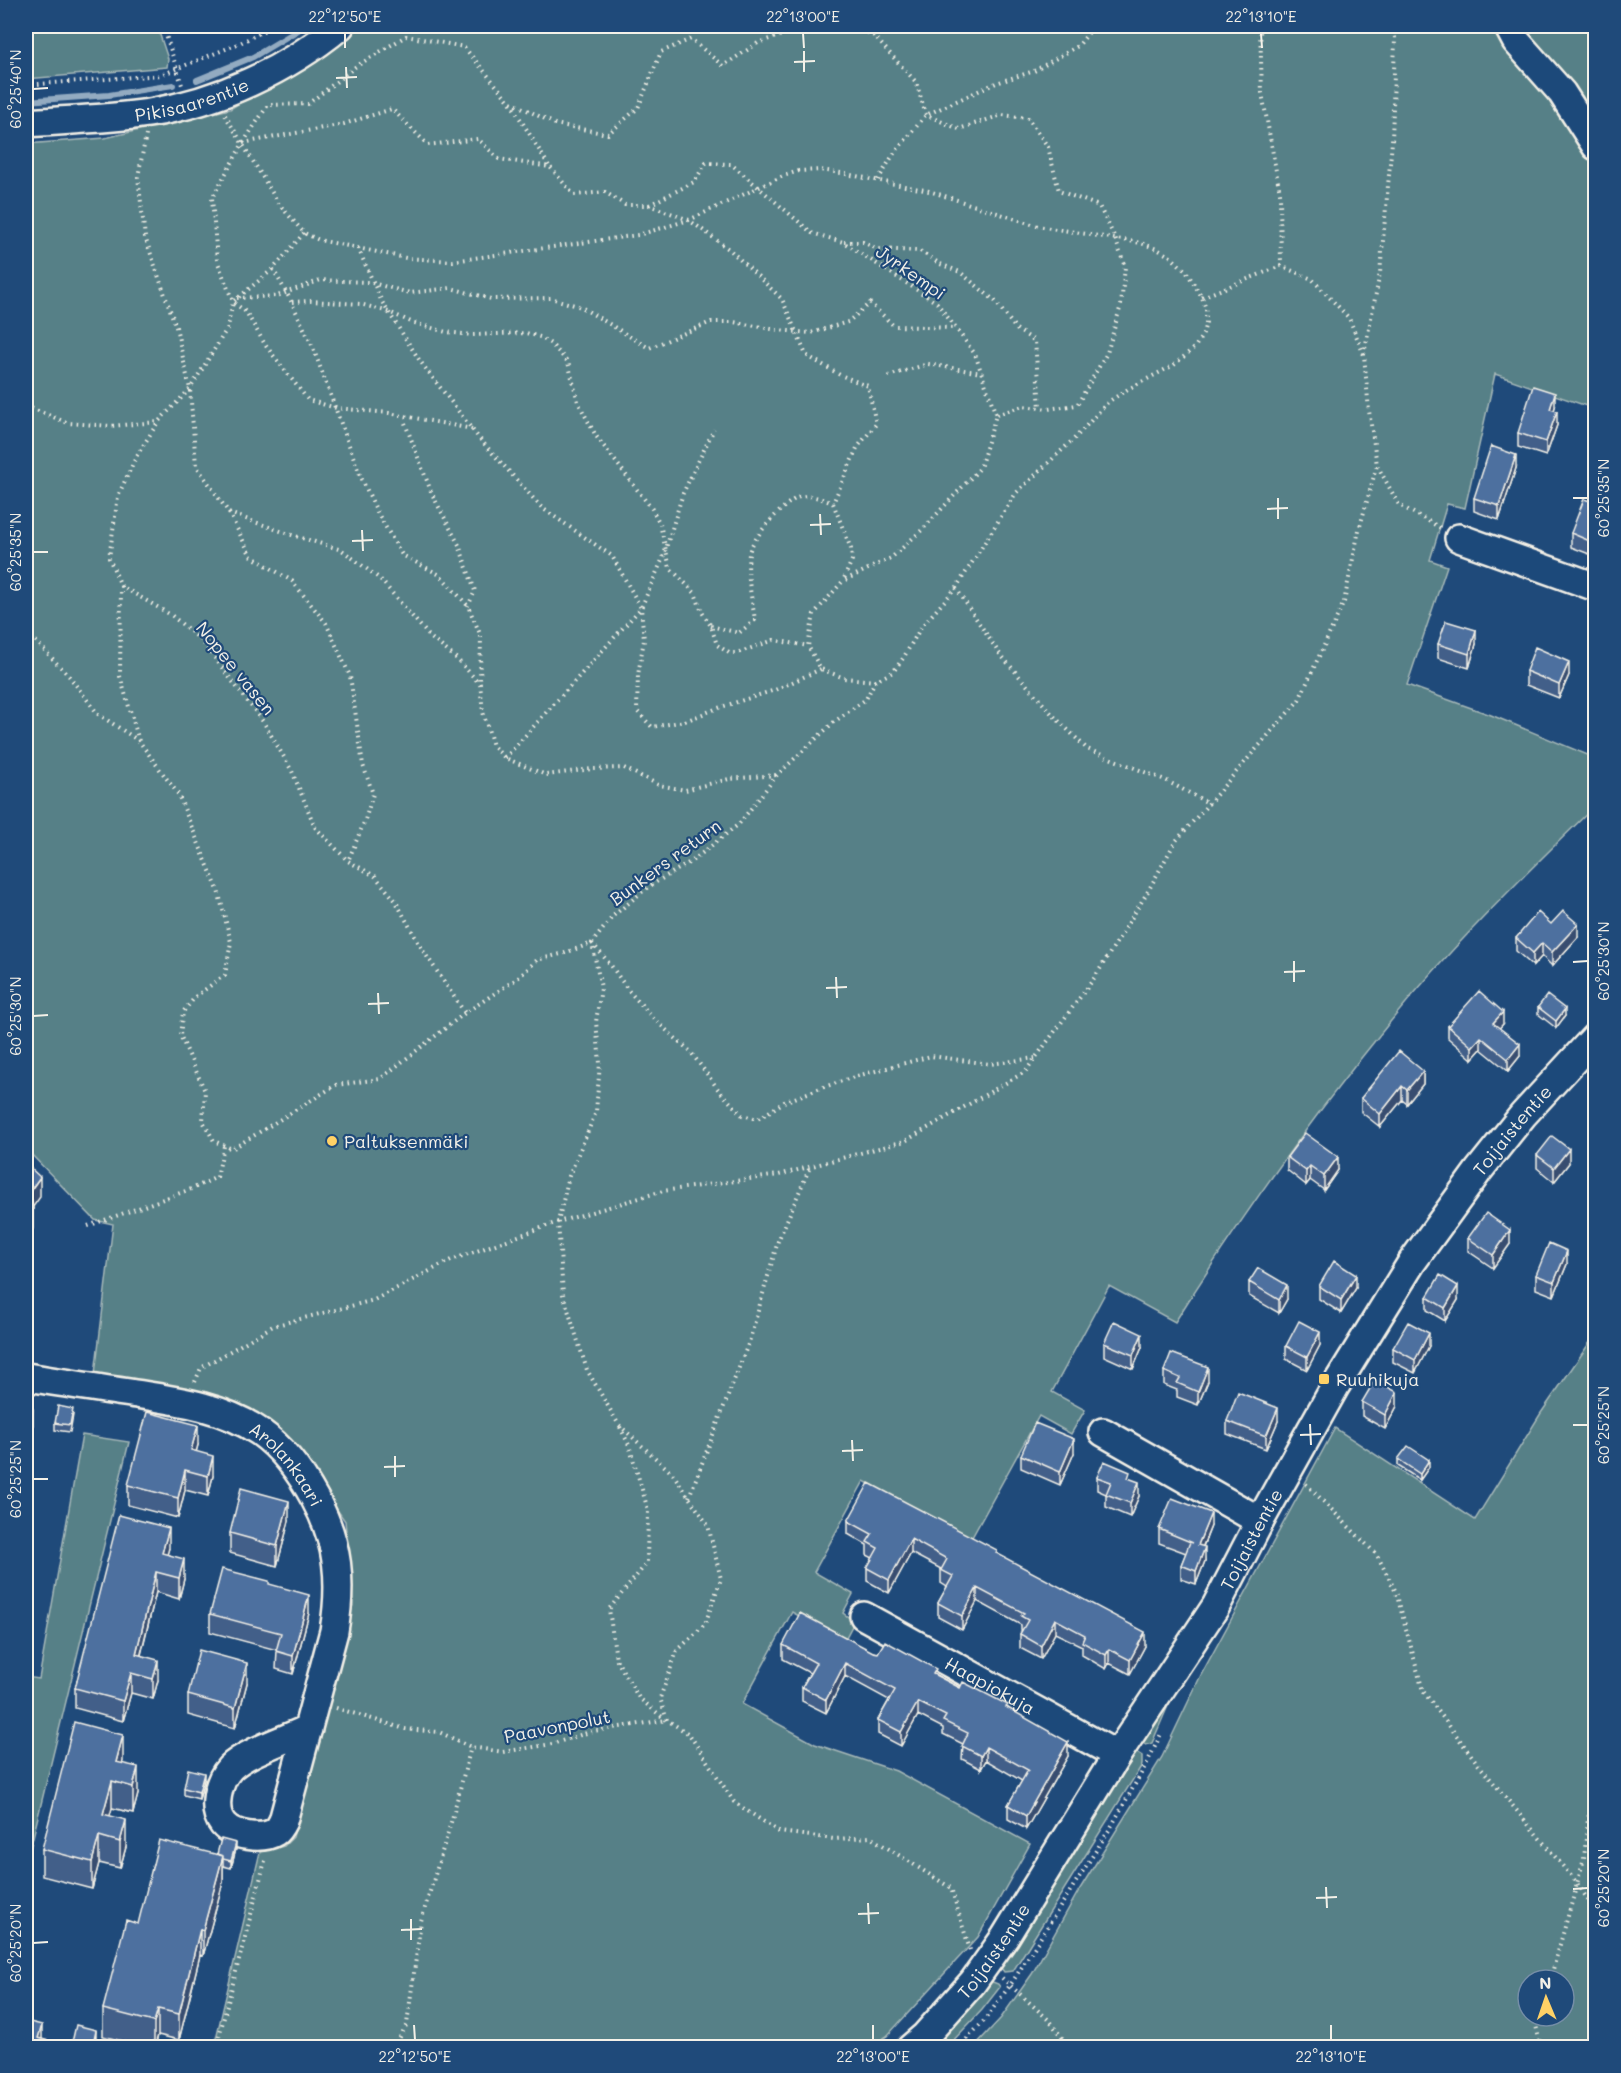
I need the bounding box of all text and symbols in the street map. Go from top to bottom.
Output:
text: 22°12'50"E [309,6,382,26]
text: 22°13'00"E [766,6,840,26]
text: 22°13'10"E [1225,6,1297,26]
text: 60°25'40"N [5,50,25,128]
street label: Pikisaarentie [133,72,252,127]
street label: Jyrkempi [871,239,951,305]
text: 60°25'35"N [1593,459,1613,537]
text: 60°25'35"N [5,513,25,591]
street label: Nopee vasen [191,616,281,720]
street label: Bunkers return [604,813,726,911]
text: 60°25'30"N [1593,922,1613,1000]
text: 60°25'30"N [5,977,25,1055]
street label: Toijaistentie [1467,1080,1557,1181]
place label: Paltuksenmäki [344,1129,469,1153]
marker: Paltuksenmäki [325,1134,339,1148]
place label: Ruuhikuja [1336,1367,1420,1391]
marker: Ruuhikuja [1317,1372,1331,1386]
text: 60°25'25"N [1593,1386,1613,1464]
street label: Arolankaari [245,1416,329,1511]
text: 60°25'25"N [5,1440,25,1518]
street label: Toijaistentie [1214,1484,1288,1594]
street label: Haapiokuja [941,1651,1039,1720]
street label: Paavonpolut [502,1704,612,1748]
text: 60°25'20"N [1593,1849,1613,1927]
street label: Toijaistentie [952,1899,1035,2004]
text: 60°25'20"N [5,1904,25,1982]
north arrow [1516,1968,1576,2028]
text: N [1539,1972,1552,1993]
text: 22°12'50"E [379,2046,452,2066]
text: 22°13'00"E [836,2046,910,2066]
text: 22°13'10"E [1295,2046,1367,2066]

